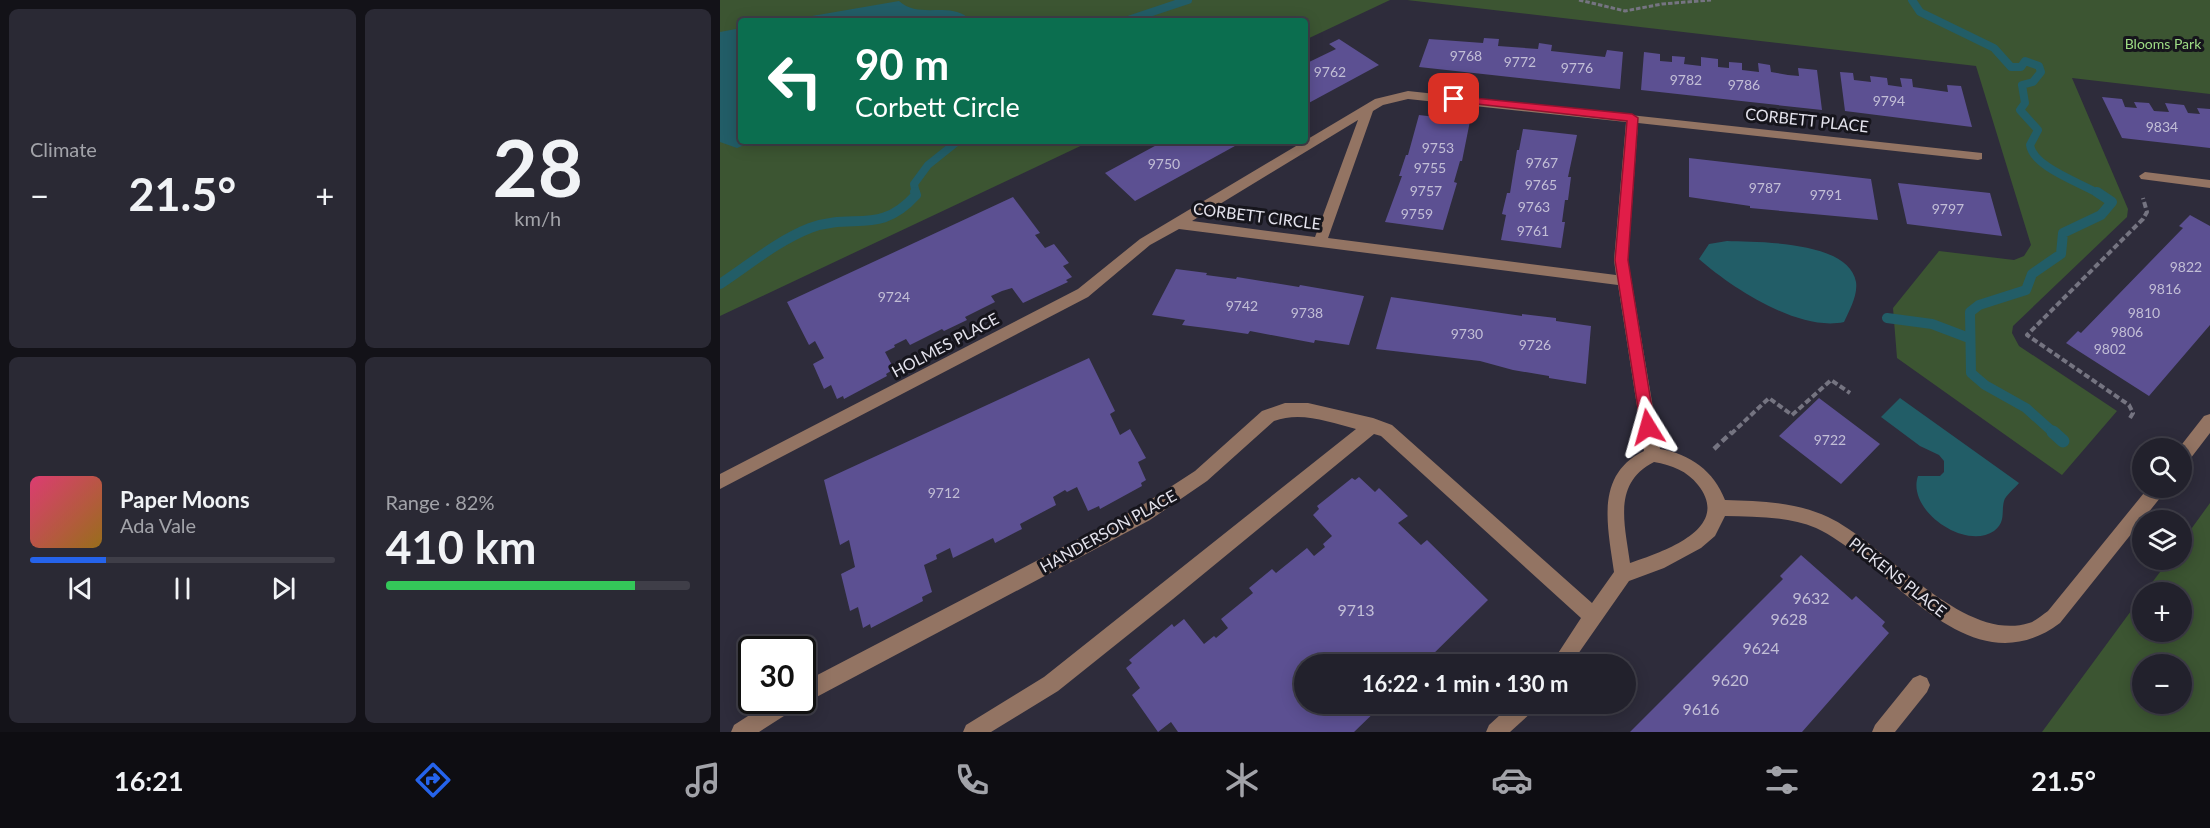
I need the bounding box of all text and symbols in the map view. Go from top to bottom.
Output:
park label: Blooms Park [2125,35,2202,52]
text: 90 m [855,39,949,89]
icon: left [756,42,834,120]
house number: 9768 [1450,47,1482,64]
house number: 9772 [1504,53,1536,70]
house number: 9776 [1561,59,1593,76]
house number: 9762 [1314,63,1346,80]
house number: 9782 [1670,71,1702,88]
pin [1428,73,1479,124]
house number: 9786 [1728,76,1760,93]
icon: arrive [1437,82,1470,115]
text: Corbett Circle [855,90,1020,123]
house number: 9794 [1873,92,1905,109]
street label: CORBETT PLACE [1745,104,1870,135]
house number: 9834 [2146,118,2178,135]
text: 28 [493,120,583,214]
text: Climate [30,137,97,161]
house number: 9753 [1422,139,1454,156]
house number: 9767 [1526,154,1558,171]
house number: 9750 [1148,155,1180,172]
house number: 9755 [1414,159,1446,176]
text: 21.5° [128,167,236,221]
text: − [30,175,49,215]
text: + [315,175,335,215]
house number: 9765 [1525,176,1557,193]
house number: 9787 [1749,179,1781,196]
house number: 9757 [1410,182,1442,199]
house number: 9791 [1810,186,1842,203]
street label: CORBETT CIRCLE [1192,198,1322,233]
house number: 9763 [1518,198,1550,215]
house number: 9797 [1932,200,1964,217]
house number: 9759 [1401,205,1433,222]
text: km/h [514,206,561,230]
house number: 9761 [1517,222,1549,239]
house number: 9822 [2170,258,2202,275]
house number: 9816 [2149,280,2181,297]
house number: 9724 [878,288,910,305]
house number: 9742 [1226,297,1258,314]
house number: 9738 [1291,304,1323,321]
house number: 9810 [2128,304,2160,321]
street label: HOLMES PLACE [888,308,1001,381]
house number: 9806 [2111,323,2143,340]
house number: 9730 [1451,325,1483,342]
house number: 9726 [1519,336,1551,353]
house number: 9802 [2094,340,2126,357]
position arrow [1616,395,1680,459]
house number: 9722 [1814,431,1846,448]
map controls [2132,438,2192,714]
button: search [2132,438,2192,498]
house number: 9712 [928,484,960,501]
street label: HANDERSON PLACE [1036,485,1179,576]
text: Paper Moons [120,486,250,513]
text: Range · 82% [386,490,494,514]
button: layers [2132,510,2192,570]
text: Ada Vale [120,513,196,537]
text: 410 km [386,520,536,574]
street label: PICKENS PLACE [1846,533,1951,620]
icon: previous [64,572,97,605]
icon: pause [166,572,199,605]
icon: next [267,572,300,605]
button: + [2132,582,2192,642]
house number: 9632 [1792,588,1830,607]
house number: 9713 [1337,600,1375,619]
house number: 9628 [1770,609,1808,628]
speed limit sign: 30 [738,636,816,714]
house number: 9624 [1742,638,1780,657]
button: − [2132,654,2192,714]
text: 16:22 · 1 min · 130 m [1362,670,1568,697]
house number: 9620 [1711,670,1749,689]
house number: 9616 [1682,699,1720,718]
icon: directions [412,759,454,801]
icon: music [682,759,724,801]
icon: phone [951,759,993,801]
icon: climate [1221,759,1263,801]
icon: car [1491,759,1533,801]
icon: filters [1761,759,1803,801]
text: 16:21 [114,764,184,797]
text: 21.5° [2031,764,2096,797]

